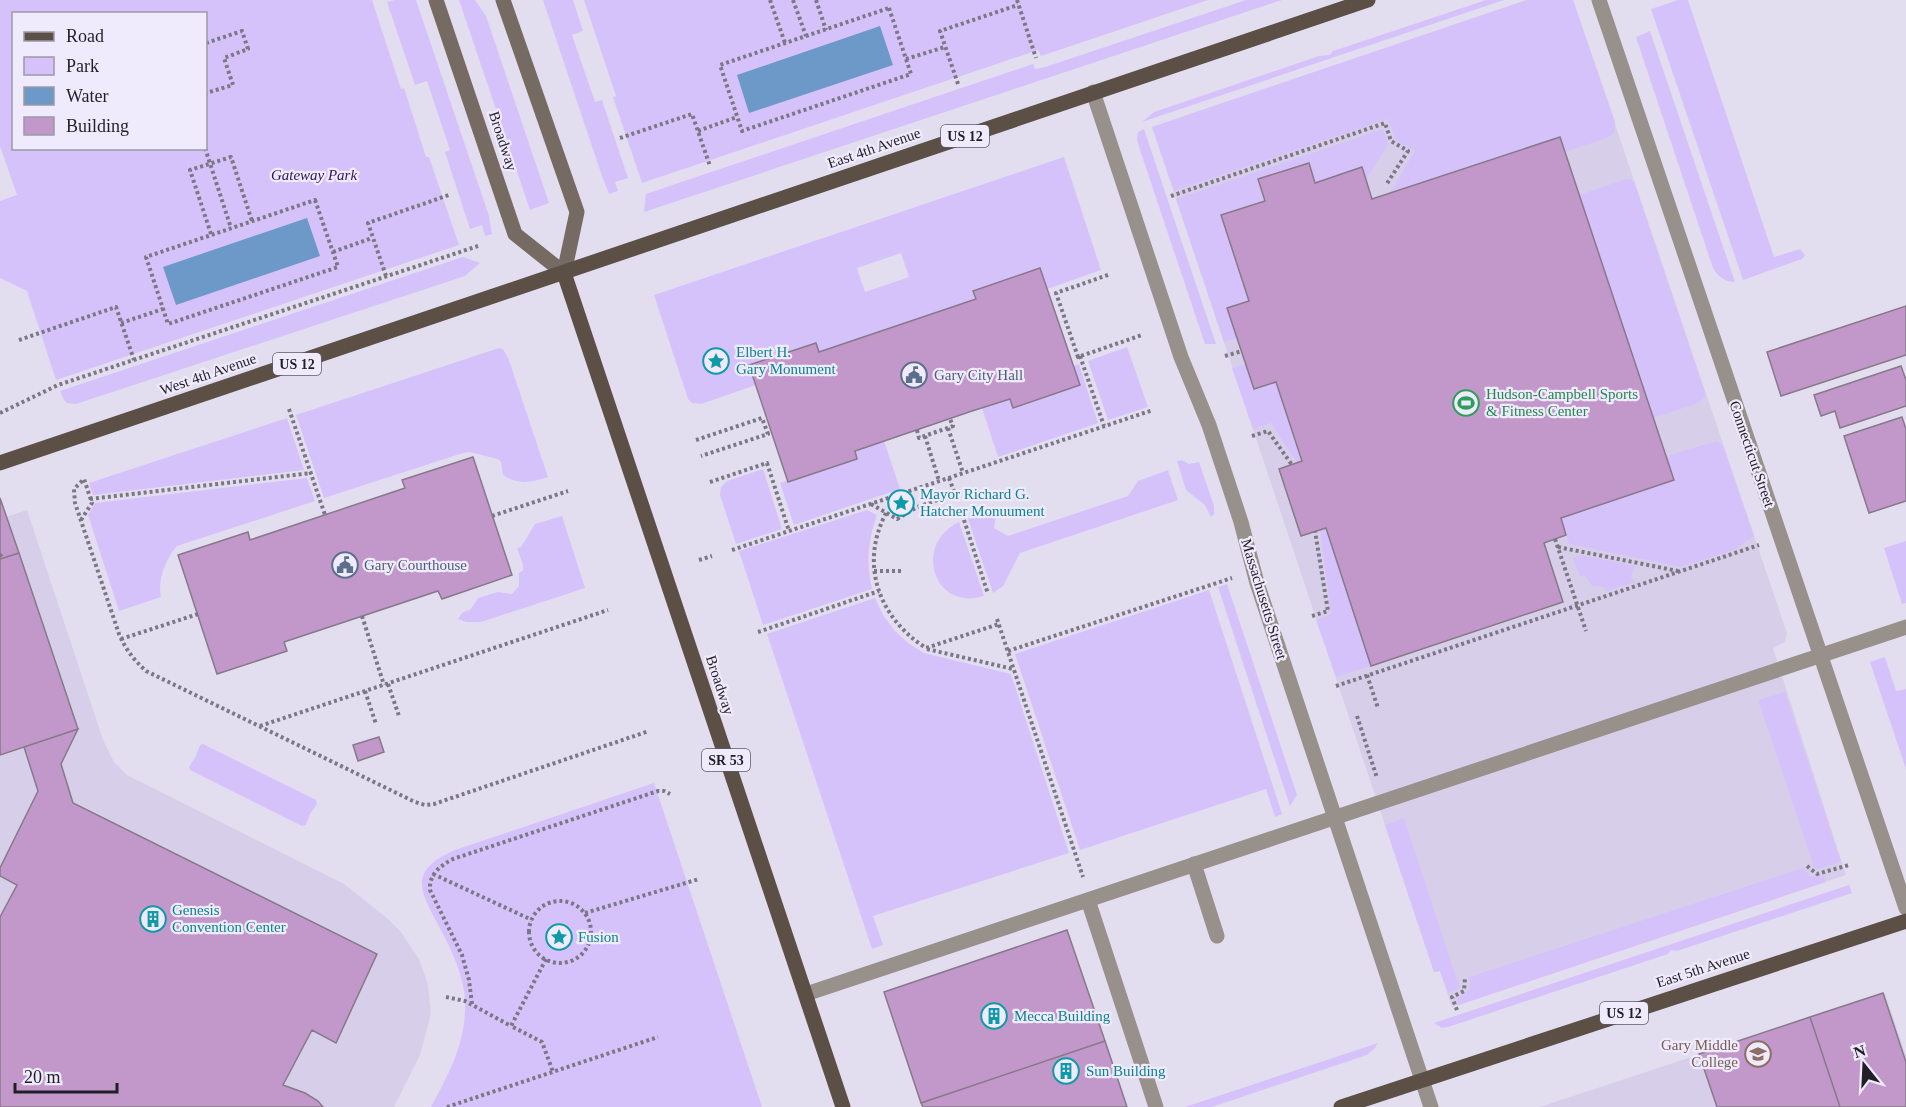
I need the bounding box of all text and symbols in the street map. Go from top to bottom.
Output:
legend [12,12,207,150]
text: Road [66,26,104,46]
text: Park [66,56,99,76]
text: Water [66,86,109,106]
street label: Broadway [486,109,520,173]
text: Building [66,116,129,136]
street label: East 4th Avenue [825,125,923,171]
road number: US 12 [941,125,989,147]
park label: Gateway Park [271,167,357,183]
place label: Elbert H. Gary Monument [736,344,836,377]
place icon: Elbert H. Gary Monument [701,346,731,376]
street label: West 4th Avenue [158,350,259,398]
road number: US 12 [273,353,321,375]
public building icon: Gary City Hall [899,360,929,390]
place label: Gary City Hall [934,367,1023,383]
place label: Hudson-Campbell Sports & Fitness Center [1486,386,1638,419]
sports icon: Hudson-Campbell Sports & Fitness Center [1451,388,1481,418]
street label: Connecticut Street [1726,399,1778,510]
place label: Mayor Richard G. Hatcher Monuument [920,486,1045,519]
place icon: Mayor Richard G. Hatcher Monuument [886,488,916,518]
street label: Massachusetts Street [1238,537,1290,662]
public building icon: Gary Courthouse [330,550,360,580]
place label: Gary Courthouse [364,557,467,573]
street label: Broadway [703,653,737,717]
road number: SR 53 [702,749,750,771]
place label: Genesis Convention Center [172,902,286,935]
building icon: Genesis Convention Center [138,904,168,934]
place icon: Fusion [544,922,574,952]
place label: Fusion [578,929,619,945]
street label: East 5th Avenue [1654,945,1752,991]
building icon: Mecca Building [979,1001,1009,1031]
road number: US 12 [1600,1002,1648,1024]
place label: Mecca Building [1014,1008,1111,1024]
north arrow [1834,1035,1894,1095]
place label: Gary Middle College [1661,1037,1738,1070]
school or university icon: Gary Middle College [1743,1039,1773,1069]
text: N [1851,1041,1868,1061]
scale bar [15,1056,117,1094]
building icon: Sun Building [1051,1056,1081,1086]
place label: Sun Building [1086,1063,1166,1079]
text: 20 m [24,1067,61,1087]

